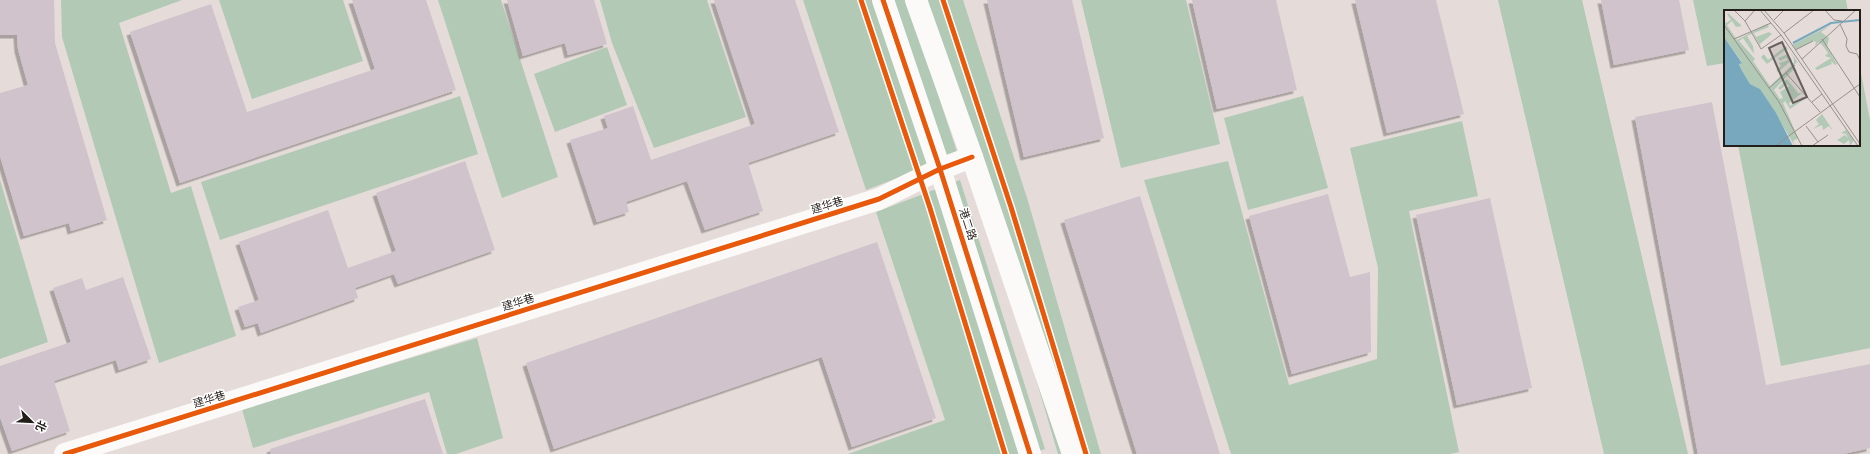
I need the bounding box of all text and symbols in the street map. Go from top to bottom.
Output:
inset map [1724,10,1860,146]
street label: 建华巷 [809,193,845,217]
street label: 港二路 [956,206,981,242]
street label: 建华巷 [500,290,536,314]
street label: 建华巷 [191,387,227,411]
north arrow [12,402,52,442]
text: 北 [33,418,51,434]

